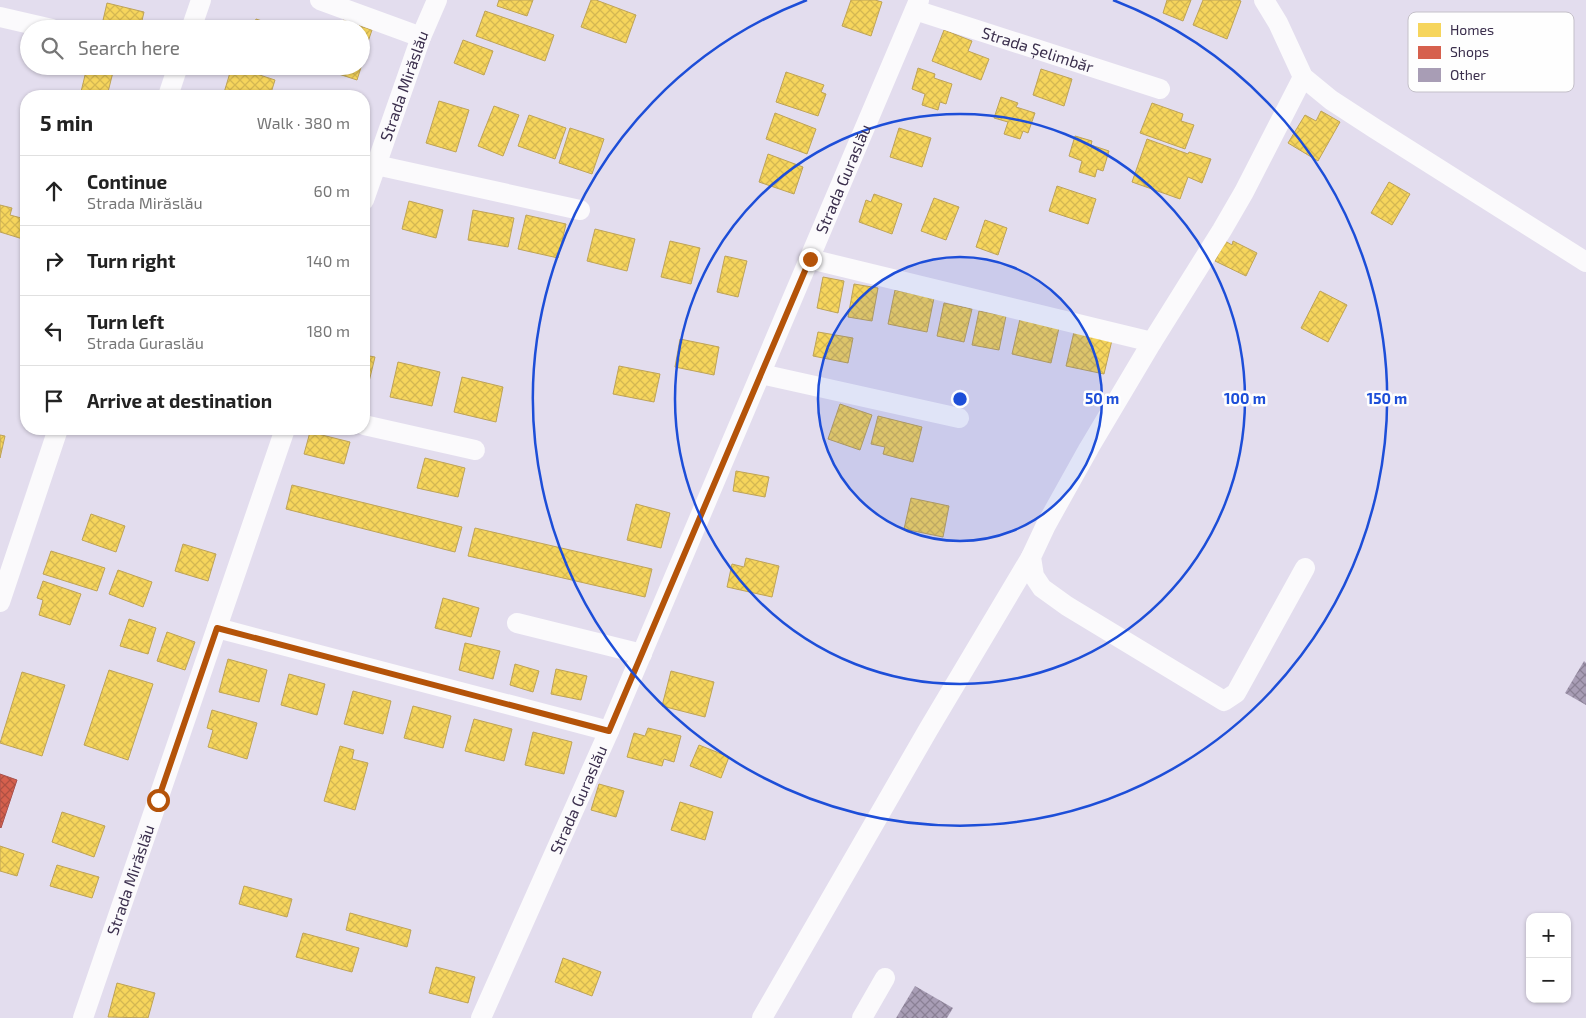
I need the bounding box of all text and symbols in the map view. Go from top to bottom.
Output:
legend [1408,12,1574,92]
search box [20,20,370,75]
text: Homes [1450,21,1494,38]
street label: Strada Șelimbăr [980,22,1097,76]
street label: Strada Mirăslău [375,27,432,143]
icon: search [38,34,66,62]
text: Search here [78,36,180,59]
text: Shops [1450,43,1489,60]
text: Other [1450,66,1486,83]
text: 5 min [40,110,93,135]
text: Walk · 380 m [257,113,350,132]
street label: Strada Guraslău [811,121,874,236]
text: Continue [87,170,167,193]
icon: ahead [40,177,68,205]
text: 60 m [314,181,350,200]
text: Strada Mirăslău [87,193,203,212]
icon: right [40,247,68,275]
route end [799,248,822,271]
text: Turn right [87,249,175,272]
text: 140 m [307,251,350,270]
text: Turn left [87,310,164,333]
icon: left [40,317,68,345]
text: 180 m [307,321,350,340]
text: Strada Guraslău [87,333,204,352]
icon: arrive [40,387,68,415]
text: Arrive at destination [87,389,272,412]
text: 50 m [1085,389,1119,407]
text: 100 m [1224,389,1266,407]
text: 150 m [1367,389,1407,407]
centre of rings [951,390,969,408]
street label: Strada Guraslău [545,742,610,857]
route start [147,789,170,812]
street label: Strada Mirăslău [102,822,158,938]
map controls [1526,913,1571,1003]
button: + [1526,913,1571,958]
button: − [1526,958,1571,1003]

